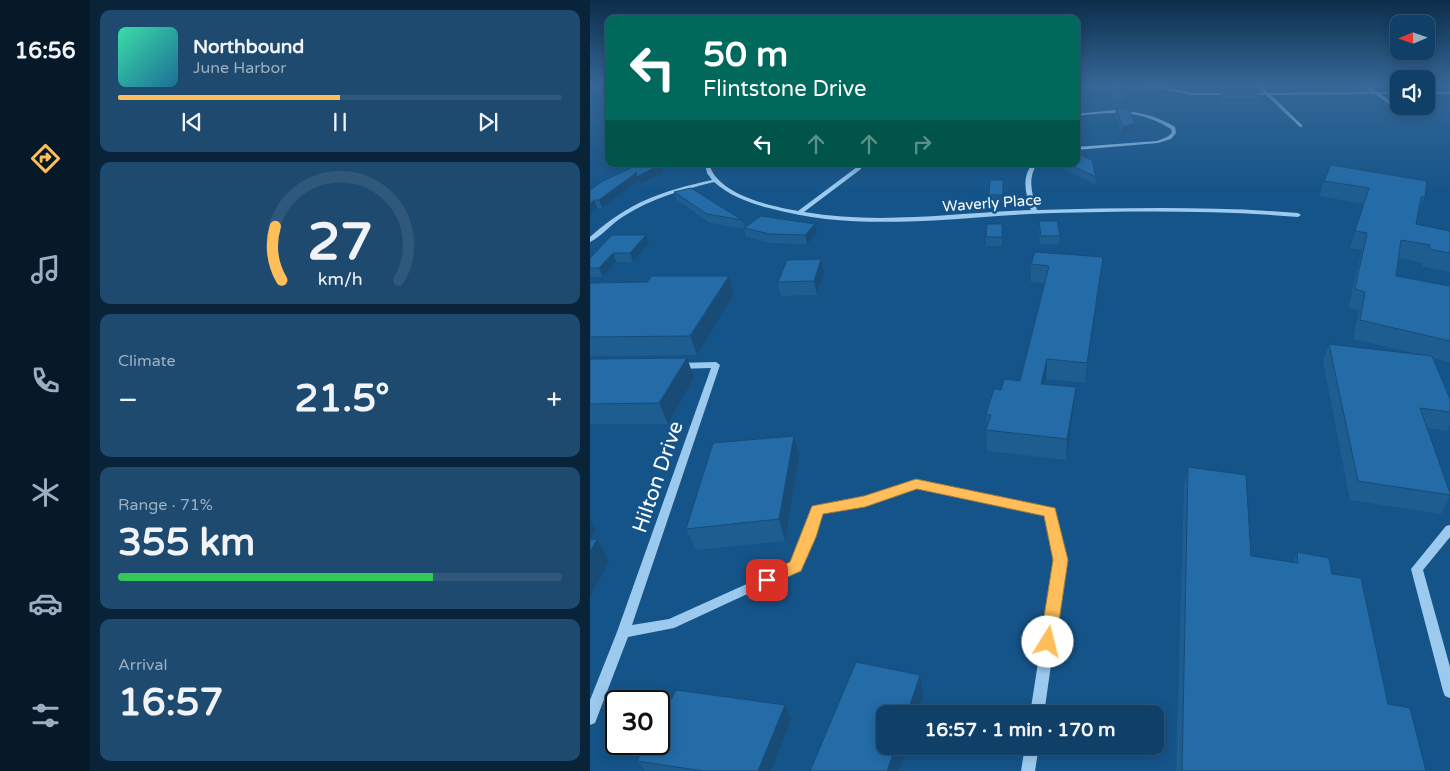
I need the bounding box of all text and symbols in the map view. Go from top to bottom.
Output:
north arrow [1390,15,1435,60]
map controls [1390,15,1435,115]
text: 50 m [703,34,788,76]
icon: left [620,35,685,100]
text: Northbound [193,36,304,58]
text: 16:56 [15,38,75,64]
text: June Harbor [193,58,286,78]
button: sound [1390,70,1435,115]
text: Flintstone Drive [703,76,867,102]
icon: previous [178,108,206,136]
icon: pause [326,108,354,136]
icon: next [474,108,502,136]
icon: left [749,130,777,158]
icon: ahead [802,130,830,158]
icon: ahead [855,130,883,158]
icon: right [908,130,936,158]
icon: directions [28,141,63,176]
street label: Waverly Place [942,191,1042,215]
text: 27 [307,211,373,274]
icon: music [28,252,63,287]
text: km/h [318,269,362,290]
text: Climate [118,351,176,371]
icon: phone [28,363,63,398]
text: 21.5° [295,376,390,422]
text: − [118,383,138,417]
text: + [546,383,562,417]
street label: Hilton Drive [627,418,689,536]
icon: climate [28,475,63,510]
text: Range · 71% [118,495,213,515]
text: 355 km [118,520,255,566]
pin [746,559,788,601]
icon: arrive [753,566,781,594]
icon: car [28,586,63,621]
position arrow [1021,615,1073,667]
text: Arrival [118,655,167,675]
text: 16:57 [118,680,223,726]
speed limit sign: 30 [605,690,670,755]
icon: filters [28,698,63,733]
text: 16:57 · 1 min · 170 m [924,719,1116,741]

